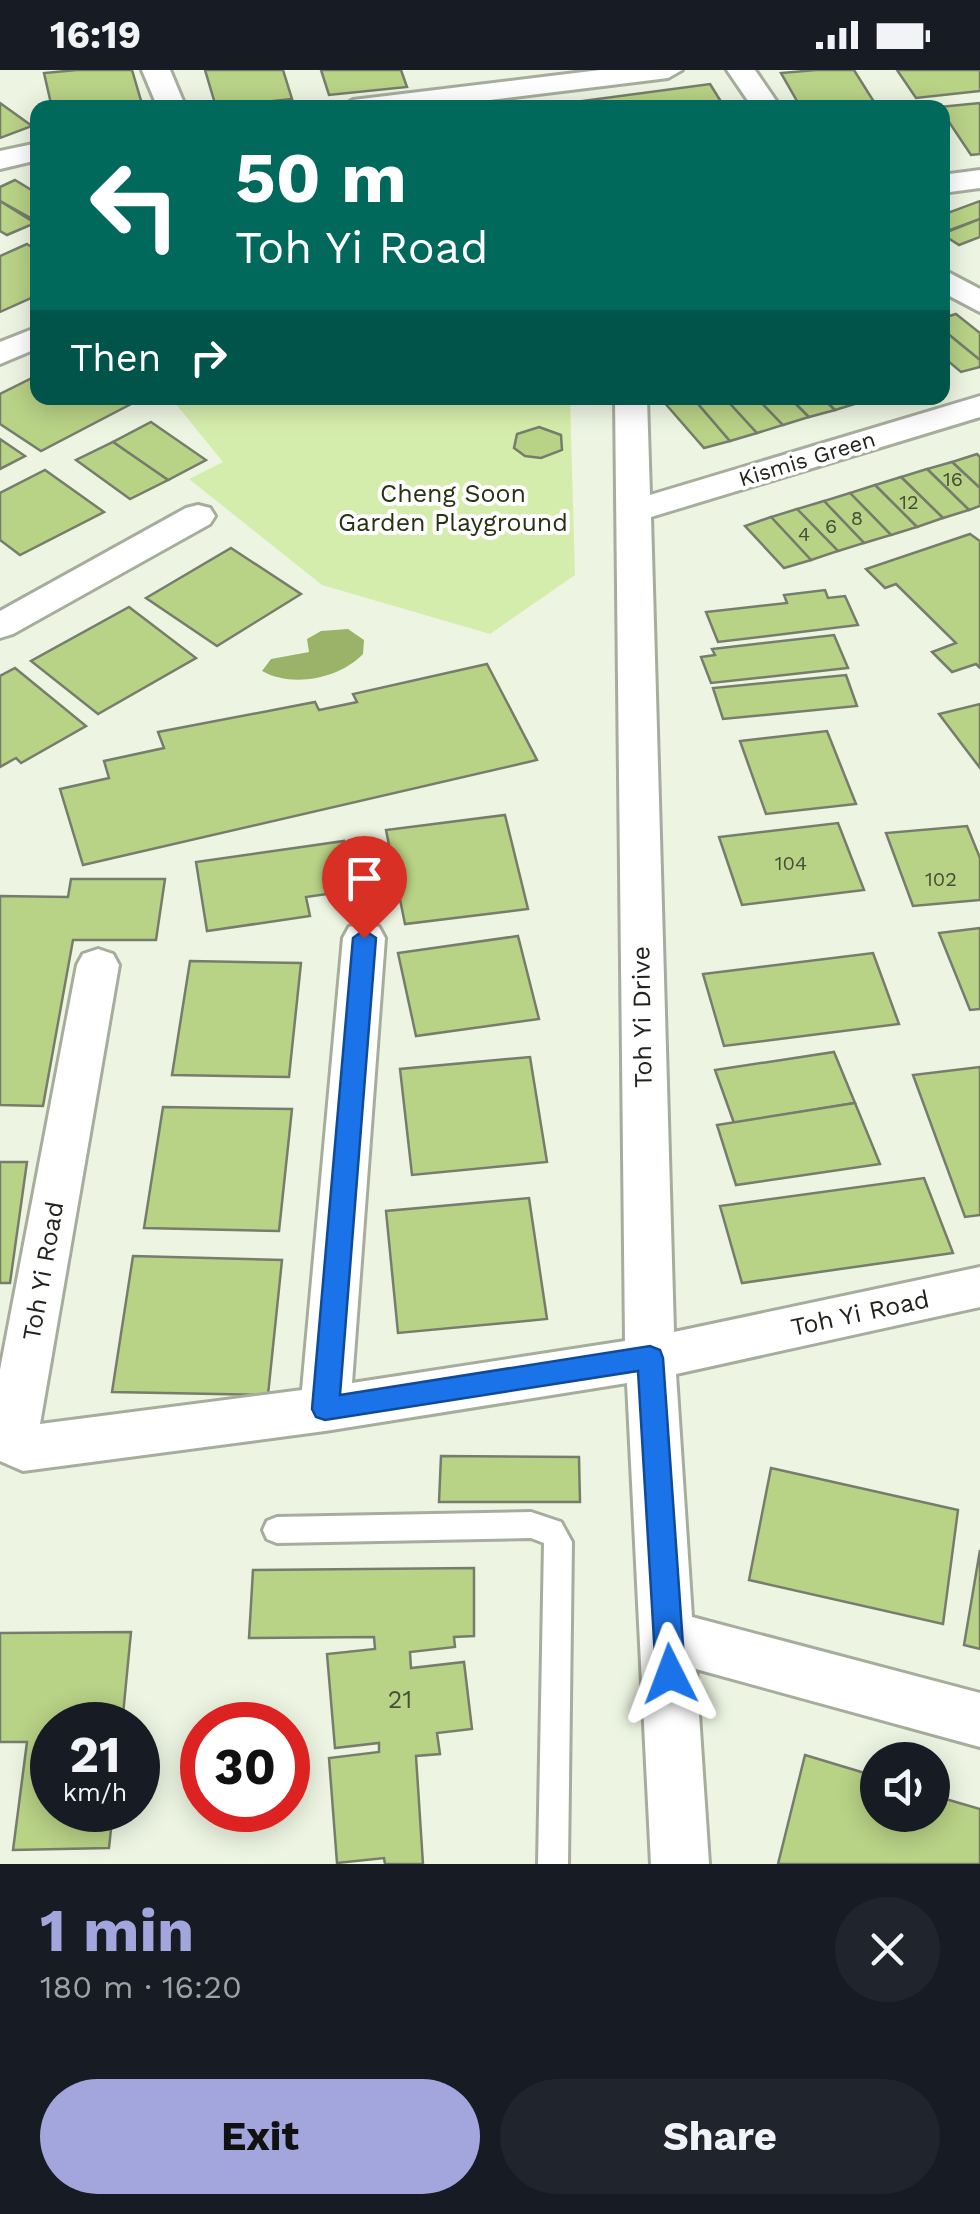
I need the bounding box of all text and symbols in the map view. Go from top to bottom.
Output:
text: 16:19 [50,13,141,57]
text: 50 m [235,137,407,219]
icon: left [70,140,200,270]
text: Toh Yi Road [235,221,488,274]
icon: right [181,330,236,385]
text: Then [70,336,161,380]
street label: Kismis Green [736,426,878,492]
house number: 16 [943,467,963,491]
park label: Cheng Soon Garden Playground [338,479,568,537]
house number: 12 [899,490,919,514]
house number: 8 [851,506,863,530]
house number: 6 [825,514,837,538]
house number: 4 [798,522,810,546]
pin [322,836,407,939]
icon: arrive [337,851,392,906]
house number: 104 [775,851,807,875]
house number: 102 [925,867,957,891]
street label: Toh Yi Drive [626,946,658,1088]
street label: Toh Yi Road [16,1199,70,1343]
street label: Toh Yi Road [788,1284,932,1342]
position arrow [618,1622,722,1726]
house number: 21 [388,1685,412,1714]
speed limit sign: 30 [180,1702,310,1832]
text: 21 [69,1725,121,1784]
map controls [860,1742,950,1832]
button: sound [860,1742,950,1832]
text: km/h [63,1778,127,1807]
text: 1 min [40,1895,194,1966]
button: close [835,1897,940,2002]
text: 180 m · 16:20 [40,1968,242,2006]
button: Exit [40,2079,480,2194]
button: Share [500,2079,940,2194]

